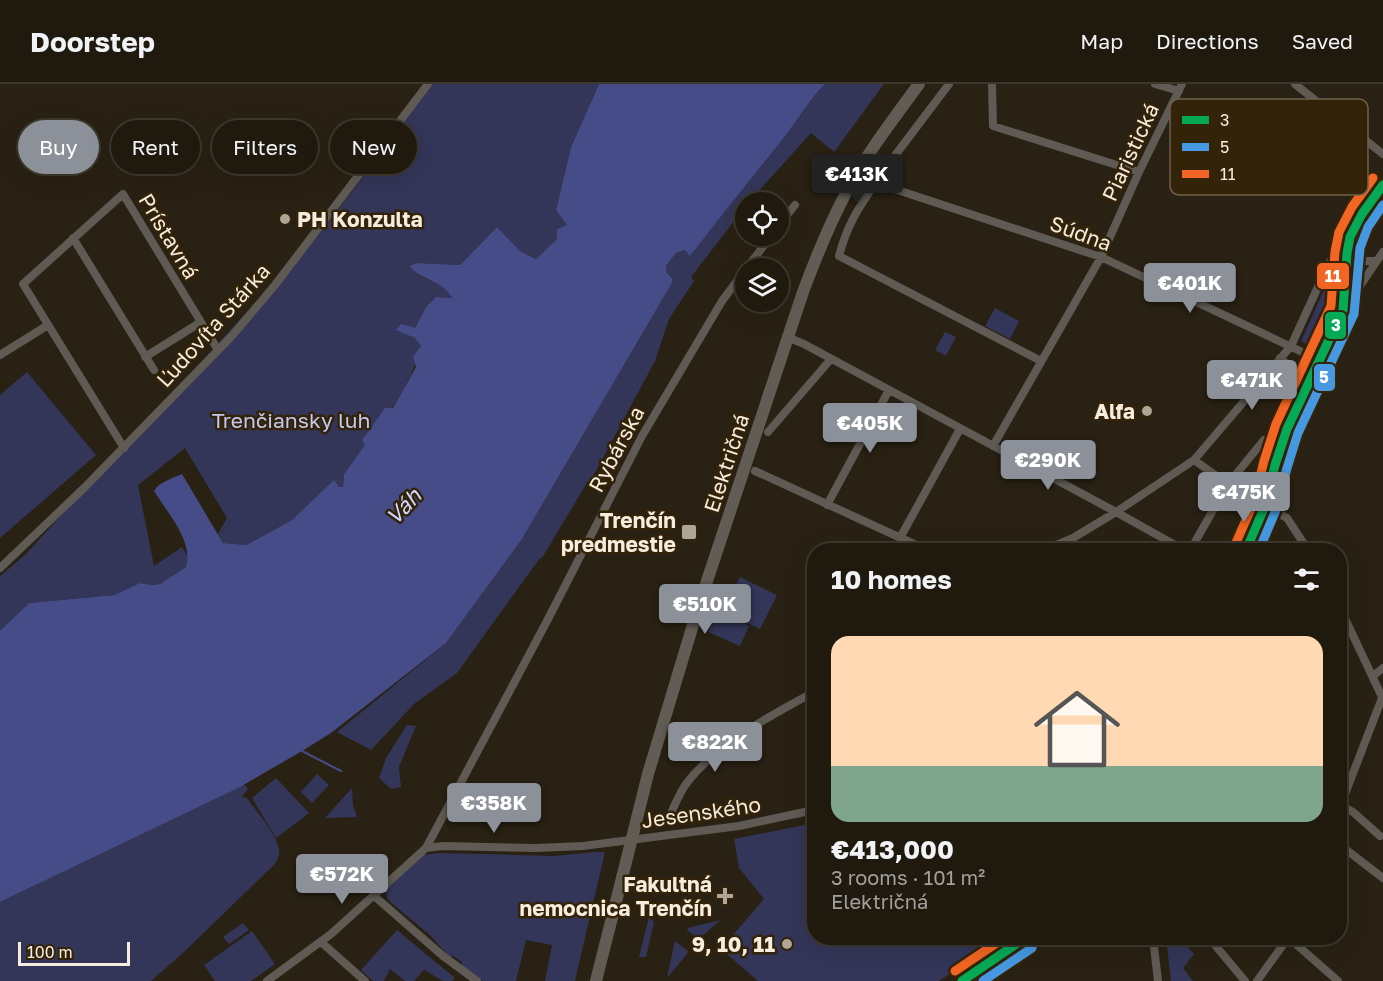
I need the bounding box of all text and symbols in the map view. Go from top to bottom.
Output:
text: Doorstep [30,25,155,58]
text: Map [1080,28,1123,54]
text: Directions [1156,28,1259,54]
text: Saved [1292,28,1353,54]
street label: Piaristická [1096,99,1164,205]
legend [1170,99,1368,195]
text: 3 [1220,110,1229,130]
chip: Buy [18,120,99,174]
chip: Rent [111,120,200,174]
chip: Filters [212,120,318,174]
chip: New [330,120,417,174]
text: 5 [1220,137,1229,157]
pin: €413K [815,154,899,205]
text: €413K [825,161,889,185]
text: 11 [1220,164,1236,184]
street label: Prístavná [133,189,205,283]
map controls [735,192,789,312]
button: locate [735,192,789,246]
place label: PH Konzulta [297,206,423,232]
street label: Súdna [1047,210,1115,256]
marker: PH Konzulta [278,212,292,226]
street label: Ľudovíta Stárka [151,258,275,392]
button: layers [735,258,789,312]
line badge: 11 [1316,262,1350,290]
pin: €401K [1148,263,1232,314]
text: 11 [1325,266,1341,286]
text: €401K [1158,270,1222,294]
line badge: 3 [1324,311,1347,340]
text: 3 [1331,315,1341,335]
pin: €471K [1210,360,1294,411]
line badge: 5 [1313,363,1336,392]
text: €471K [1221,367,1283,391]
text: 5 [1319,367,1329,387]
place label: Alfa [1094,398,1135,424]
street label: Rybárska [583,402,649,496]
pin: €405K [828,403,912,454]
marker: Alfa [1140,404,1154,418]
park label: Trenčiansky luh [212,407,370,433]
street label: Električná [698,410,754,516]
text: €405K [837,410,903,434]
pin: €290K [1006,440,1090,491]
text: €290K [1015,447,1081,471]
pin: €475K [1202,472,1286,523]
text: €475K [1212,479,1276,503]
water label: Váh [380,481,427,530]
place label: Trenčín predmestie [561,507,676,557]
marker: Trenčín predmestie [680,523,698,541]
icon: filters [1290,563,1323,596]
text: 10 homes [831,564,952,595]
pin: €510K [663,584,747,635]
text: €510K [673,591,737,615]
icon: home [1023,675,1131,783]
pin: €822K [673,722,757,773]
text: €822K [682,729,748,753]
pin: €358K [452,783,536,834]
text: €358K [461,790,527,814]
street label: Jesenského [640,791,762,833]
text: €413,000 [831,834,954,865]
pin: €572K [300,854,384,905]
text: €572K [310,861,374,885]
text: 3 rooms · 101 m² [831,865,985,889]
place label: Fakultná nemocnica Trenčín [520,871,712,921]
marker: Fakultná nemocnica Trenčín [716,887,734,905]
text: Električná [831,889,928,913]
place label: 9, 10, 11 [692,931,775,957]
marker: 9, 10, 11 [780,937,794,951]
scale bar [18,939,130,966]
text: 100 m [27,942,73,962]

